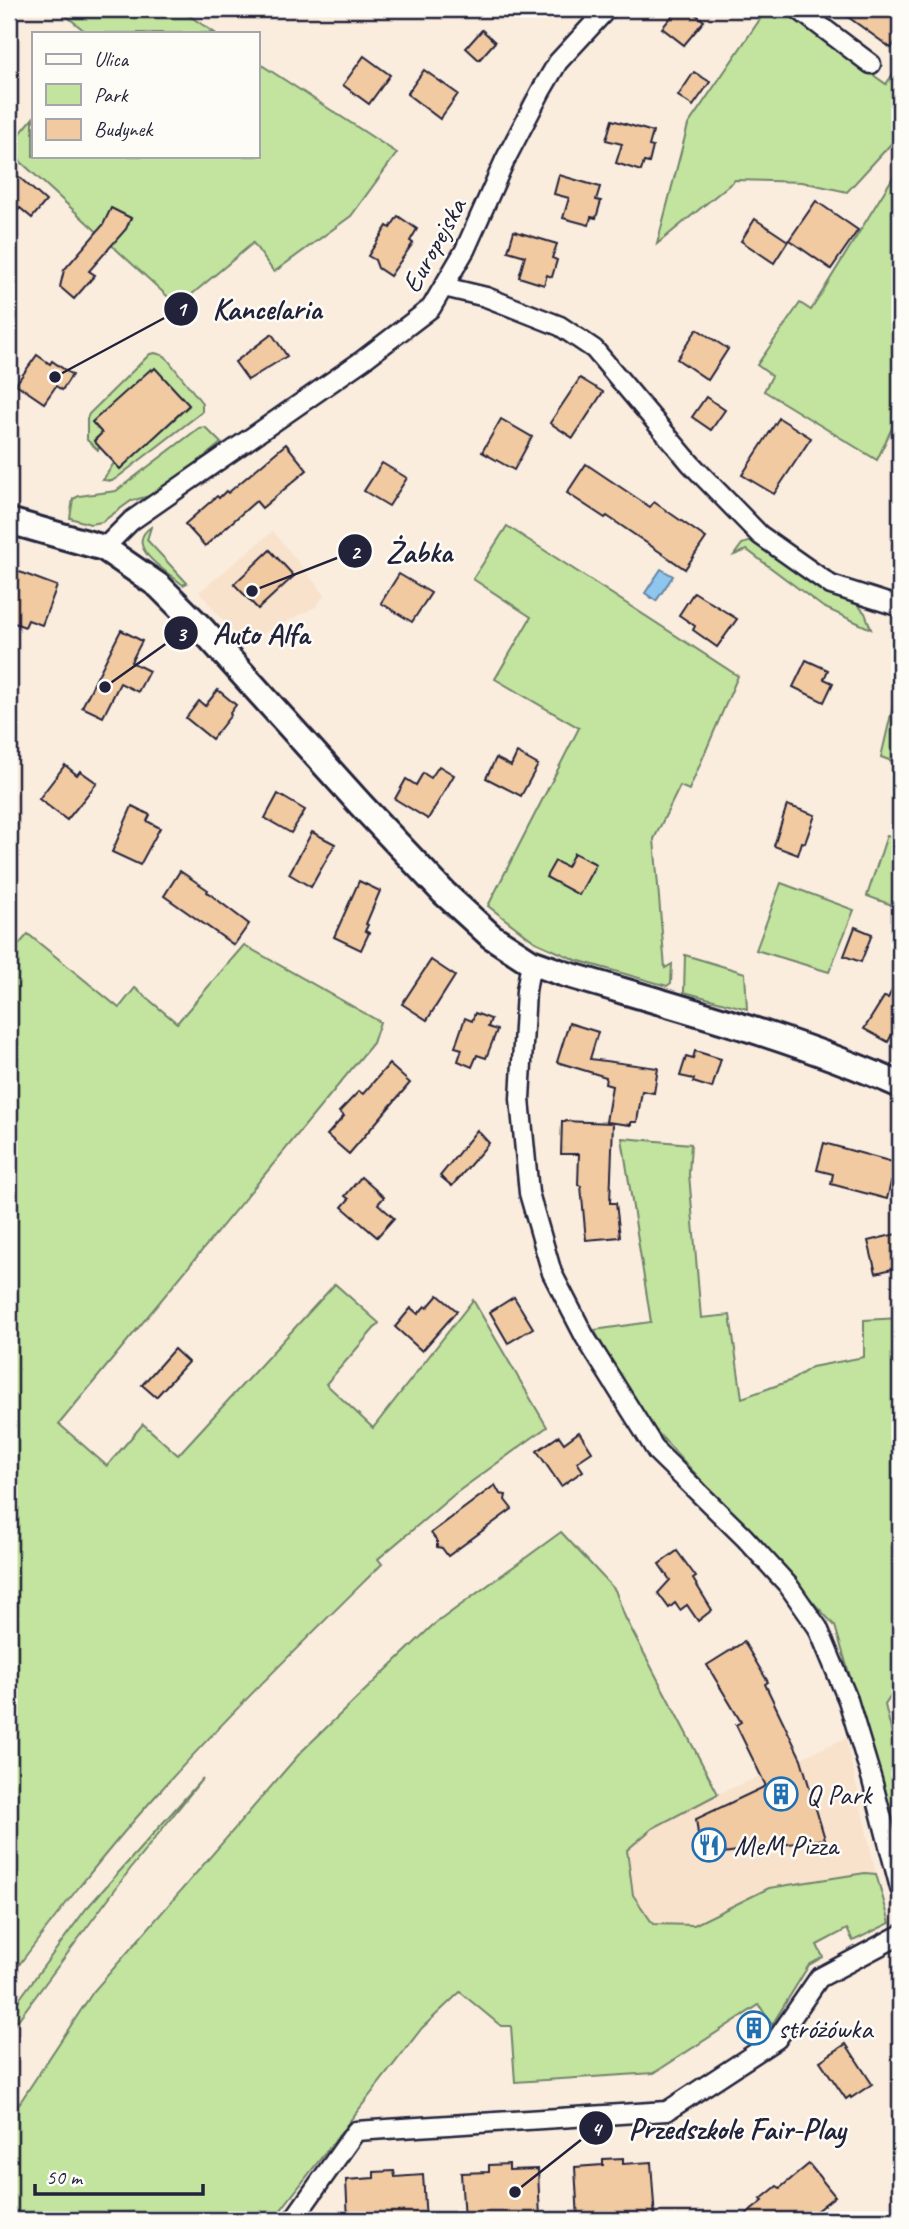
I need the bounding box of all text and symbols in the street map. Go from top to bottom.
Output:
legend [32,32,259,158]
text: Ulica [94,46,130,72]
text: Park [94,82,129,108]
text: Budynek [94,116,154,142]
street label: Europejska [393,190,474,299]
callout: Kancelaria [163,283,335,334]
text: Kancelaria [212,290,324,328]
text: 1 [176,296,188,322]
callout: Żabka [337,526,466,577]
text: Żabka [386,533,455,571]
text: 2 [350,539,362,565]
callout: Auto Alfa [163,608,323,659]
text: Auto Alfa [213,615,312,653]
text: 3 [176,621,188,647]
building icon: Q Park [762,1775,800,1813]
place label: Q Park [806,1777,873,1812]
restaurant icon: MeM Pizza [690,1826,728,1864]
place label: MeM Pizza [734,1828,840,1863]
building icon: stróżówka [735,2009,773,2047]
place label: stróżówka [778,2011,874,2046]
callout: Przedszkole Fair-Play [579,2103,859,2154]
text: Przedszkole Fair-Play [628,2110,848,2149]
text: 4 [591,2116,603,2142]
scale bar [35,2152,203,2196]
text: 50 m [46,2164,84,2190]

